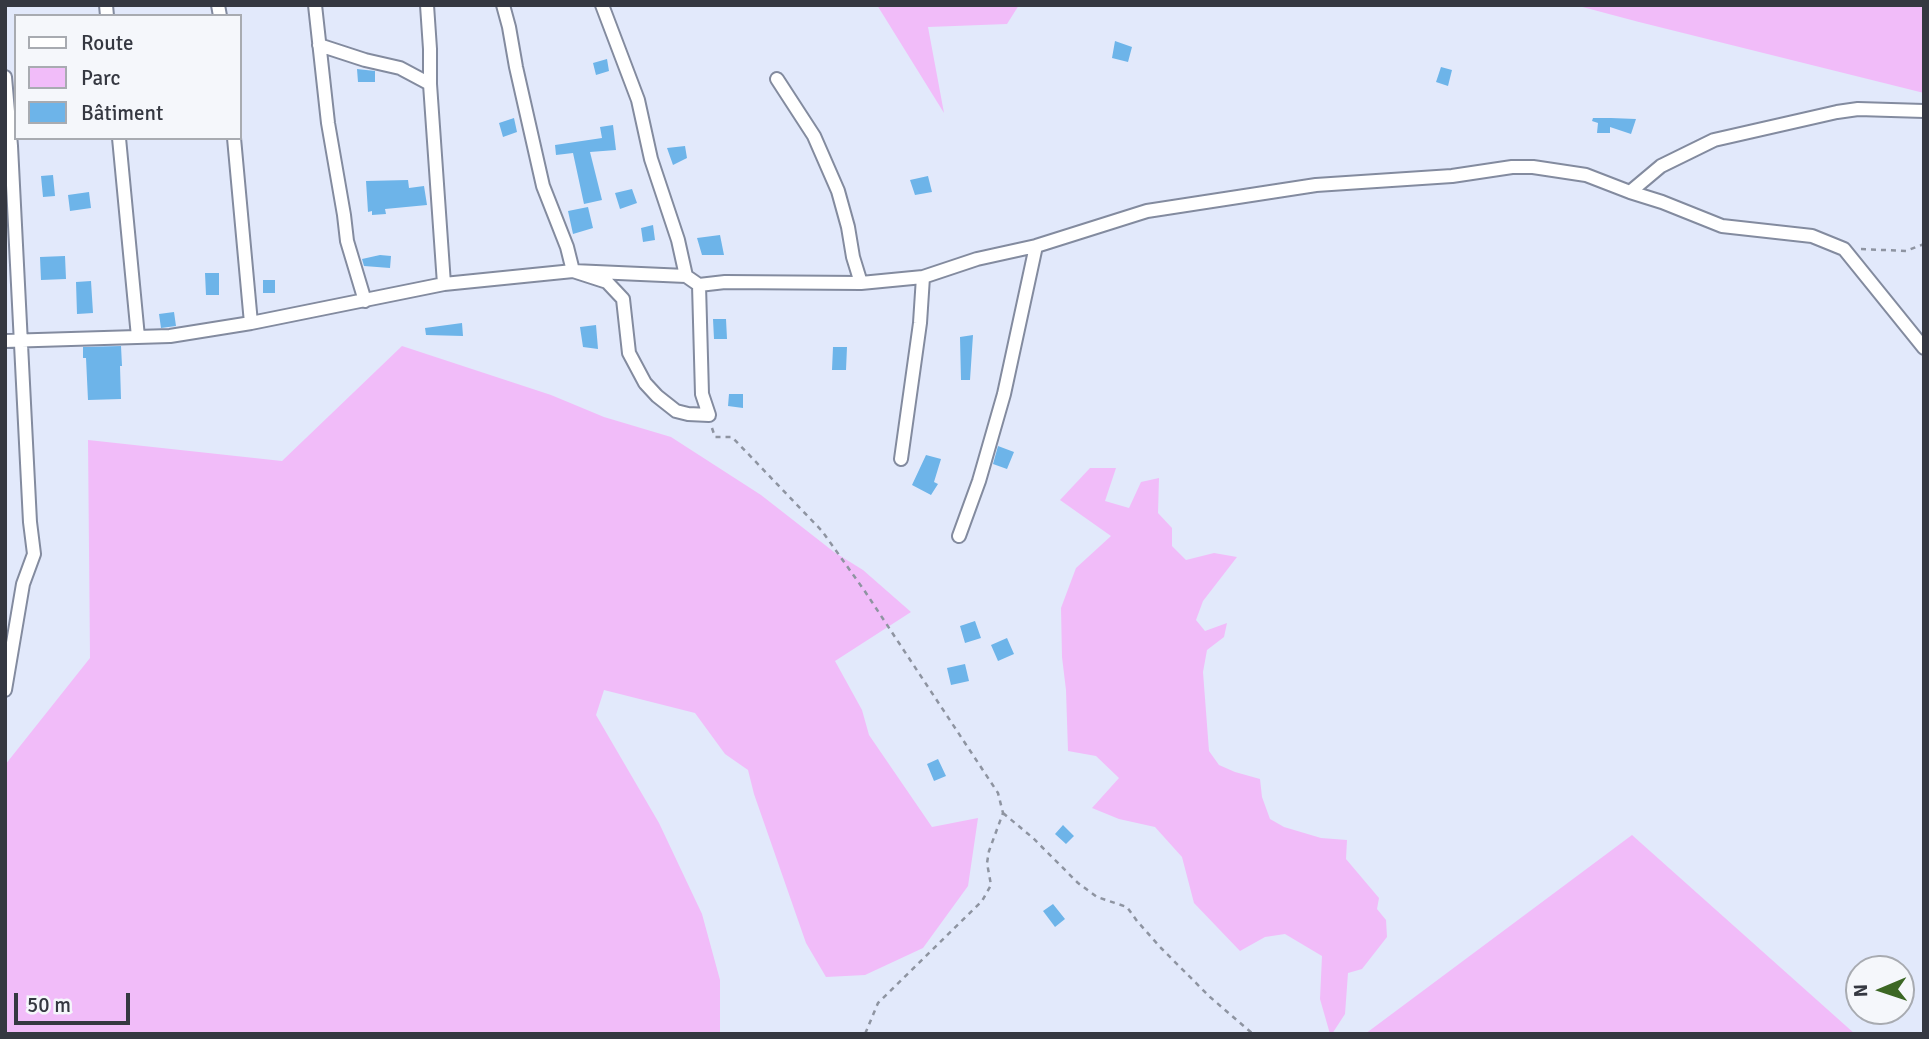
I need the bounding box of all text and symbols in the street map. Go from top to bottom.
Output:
legend [14,14,242,140]
text: Route [81,30,133,56]
text: Parc [81,65,120,91]
text: Bâtiment [81,100,163,126]
north arrow [1845,955,1915,1025]
scale bar [18,979,133,1023]
text: N [1849,984,1873,998]
text: 50 m [27,992,71,1018]

